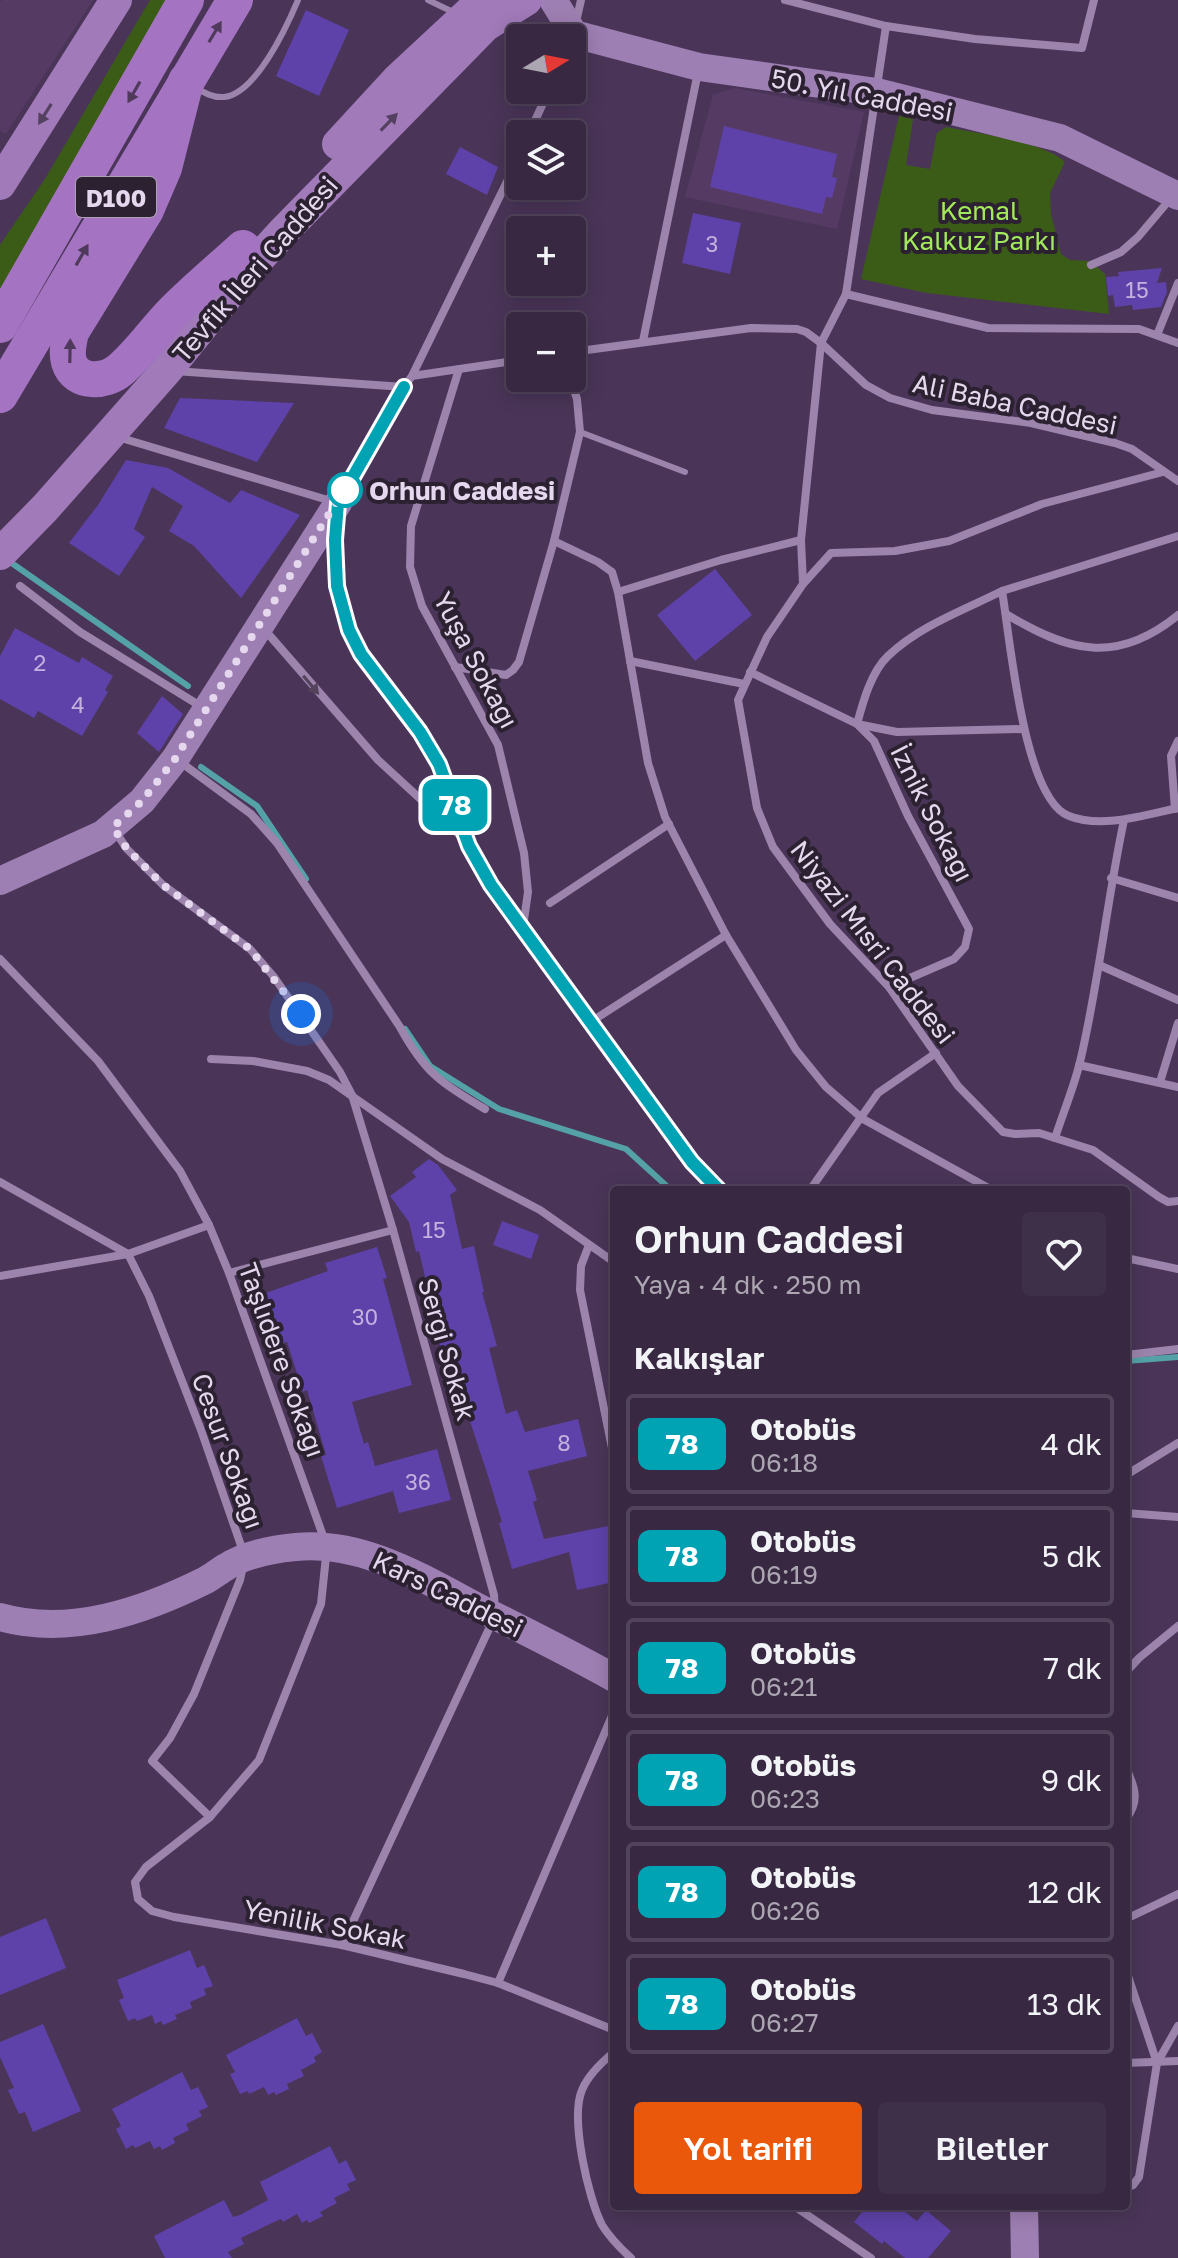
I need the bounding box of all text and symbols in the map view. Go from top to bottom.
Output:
one-way arrow [208,21,222,43]
north arrow [506,24,586,104]
map controls [506,24,586,392]
street label: 50. Yıl Caddesi [769,62,955,128]
one-way arrow [127,81,141,103]
one-way arrow [39,103,53,125]
one-way arrow [380,113,398,132]
button: layers [506,120,586,200]
street label: Tevfik İleri Caddesi [166,170,344,368]
road number: D100 [76,177,156,217]
park label: Kemal Kalkuz Parkı [902,195,1056,256]
button: + [506,216,586,296]
house number: 3 [706,230,718,257]
one-way arrow [75,244,89,266]
house number: 15 [1125,276,1149,303]
button: − [506,312,586,392]
one-way arrow [64,338,76,363]
street label: Ali Baba Caddesi [910,367,1120,441]
marker: Orhun Caddesi̇ [328,473,362,507]
place label: Orhun Caddesi̇ [369,475,555,506]
street label: Yuşa Sokağı [427,586,525,734]
house number: 2 [34,649,46,676]
one-way arrow [302,674,319,694]
house number: 4 [71,691,85,718]
street label: İznik Sokağı [884,739,980,887]
line badge: 78 [419,779,491,831]
text: 78 [438,788,472,821]
street label: Niyazi Mısri Caddesi [784,834,962,1050]
your location [281,994,321,1034]
button: heart [1022,1212,1106,1296]
house number: 15 [422,1216,446,1243]
text: Orhun Caddesi̇ [634,1216,904,1261]
street label: Taşlıdere Sokağı [232,1259,332,1461]
text: Yaya · 4 dk · 250 m [634,1269,862,1300]
street label: Sergi Sokak [412,1274,482,1424]
house number: 30 [352,1303,378,1330]
text: Kalkışlar [634,1340,764,1376]
street label: Cesur Sokağı [186,1369,270,1533]
text: Otobüs [750,1411,856,1447]
text: 4 dk [1041,1426,1102,1462]
text: 78 [665,1427,699,1460]
house number: 8 [557,1429,571,1456]
text: 06:18 [750,1447,818,1478]
house number: 36 [405,1468,431,1495]
text: Otobüs [750,1523,856,1559]
text: 5 dk [1042,1538,1102,1574]
text: 78 [665,1539,699,1572]
street label: Kars Caddesi [368,1544,528,1644]
text: 06:19 [750,1559,818,1590]
text: Otobüs [750,1635,856,1671]
text: 7 dk [1043,1650,1102,1686]
text: 78 [665,1651,699,1684]
text: 06:21 [750,1671,817,1702]
text: Otobüs [750,1747,856,1783]
text: 9 dk [1041,1762,1102,1798]
text: 78 [665,1763,699,1796]
text: 06:23 [750,1783,820,1814]
text: Otobüs [750,1859,856,1895]
text: 12 dk [1027,1874,1102,1910]
text: 78 [665,1875,699,1908]
street label: Yenilik Sokak [241,1893,409,1955]
text: 06:26 [750,1895,820,1926]
text: Otobüs [750,1971,856,2007]
text: 13 dk [1027,1986,1102,2022]
text: 78 [665,1987,699,2020]
text: 06:27 [750,2007,819,2038]
button: Yol tarifi [634,2102,862,2194]
button: Biletler [878,2102,1106,2194]

